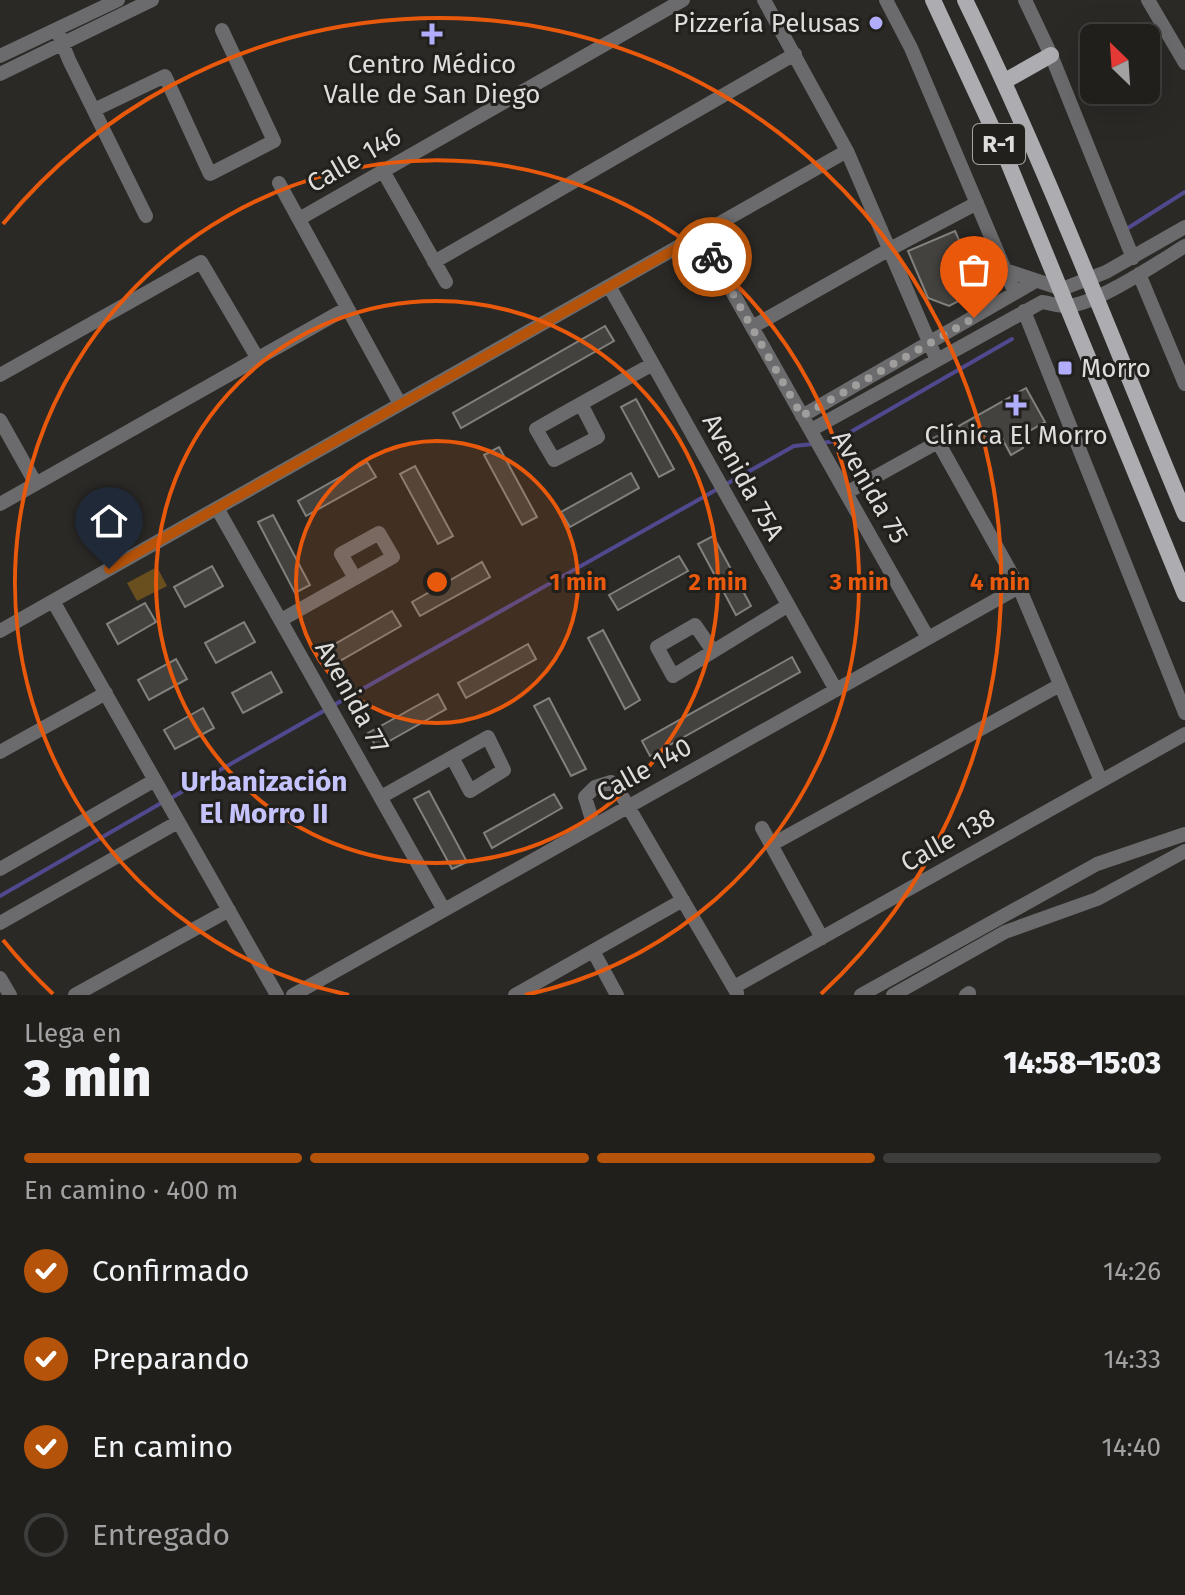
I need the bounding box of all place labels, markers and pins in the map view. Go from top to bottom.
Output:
place label: Pizzería Pelusas [673,8,860,39]
marker: Pizzería Pelusas [867,14,885,32]
marker: Centro Médico Valle de San Diego [421,23,443,45]
place label: Centro Médico Valle de San Diego [323,49,541,110]
pin [940,236,1008,318]
place label: Morro [1081,353,1151,384]
marker: Morro [1056,359,1074,377]
marker: Clínica El Morro [1005,394,1027,416]
place label: Clínica El Morro [924,420,1108,451]
pin [75,487,143,569]
centre of rings [423,568,451,596]

